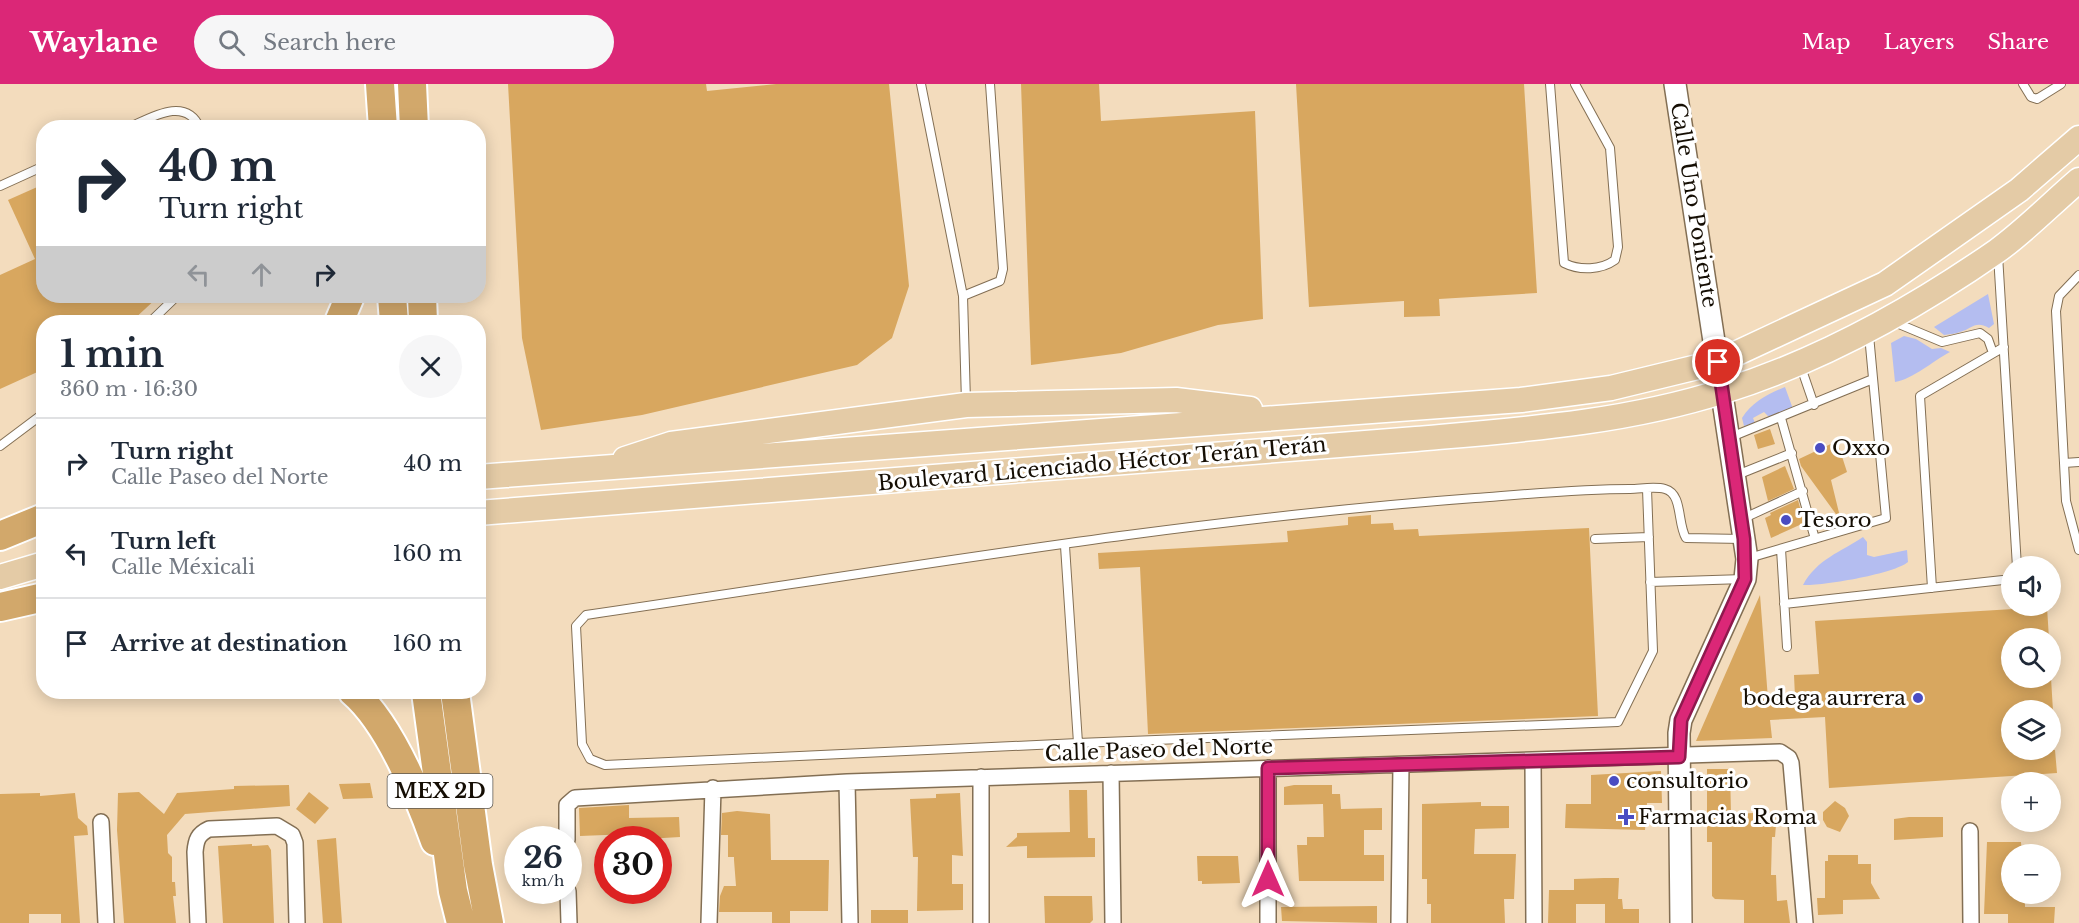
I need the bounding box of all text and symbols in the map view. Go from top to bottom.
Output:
search box [194,15,614,69]
text: Waylane [30,25,158,60]
icon: search [215,26,248,59]
text: Search here [263,29,396,56]
text: Map [1802,29,1851,55]
text: Layers [1884,29,1955,55]
text: Share [1988,29,2049,55]
street label: Calle Uno Poniente [1665,101,1723,309]
text: 40 m [159,140,276,192]
icon: right [60,144,138,222]
text: Turn right [159,192,303,225]
icon: left [182,258,215,291]
icon: ahead [245,258,278,291]
icon: right [308,258,341,291]
text: 1 min [60,332,164,377]
button: close [399,335,462,398]
pin [1692,336,1743,387]
icon: arrive [1701,345,1734,378]
text: 360 m · 16:30 [60,377,198,401]
street label: Boulevard Licenciado Héctor Terán Terán [876,431,1328,497]
place label: Oxxo [1832,435,1890,461]
text: Turn right [111,438,233,465]
marker: Oxxo [1813,441,1827,455]
icon: right [60,447,93,480]
text: 40 m [404,450,462,477]
text: Calle Paseo del Norte [111,465,329,489]
place label: Tesoro [1798,507,1871,533]
marker: Tesoro [1779,513,1793,527]
text: Turn left [111,528,216,555]
icon: left [60,537,93,570]
text: 160 m [392,540,462,567]
text: Calle Méxicali [111,555,255,579]
map controls [2001,556,2061,904]
button: sound [2001,556,2061,616]
icon: arrive [60,627,93,660]
button: search [2001,628,2061,688]
text: Arrive at destination [111,630,348,657]
text: 160 m [392,630,462,657]
place label: bodega aurrera [1742,685,1906,711]
marker: bodega aurrera [1911,691,1925,705]
button: layers [2001,700,2061,760]
street label: Calle Paseo del Norte [1044,733,1274,767]
place label: consultorio [1626,768,1748,794]
button: + [2001,772,2061,832]
road number: MEX 2D [388,774,492,808]
marker: consultorio [1607,774,1621,788]
place label: Farmacias Roma [1638,804,1817,830]
marker: Farmacias Roma [1619,810,1633,824]
speed limit sign: 30 [594,826,672,904]
text: 26 [523,839,563,876]
button: − [2001,844,2061,904]
position arrow [1236,847,1300,911]
text: km/h [522,871,564,890]

